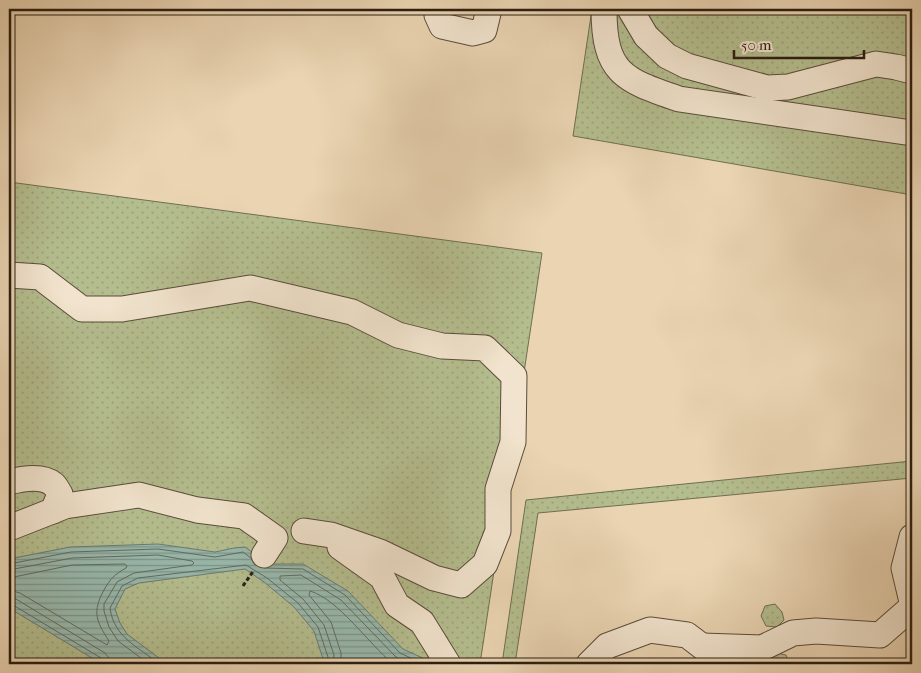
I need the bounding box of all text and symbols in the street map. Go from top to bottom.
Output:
scale bar [734,28,864,60]
text: 50 m [741,36,772,54]

